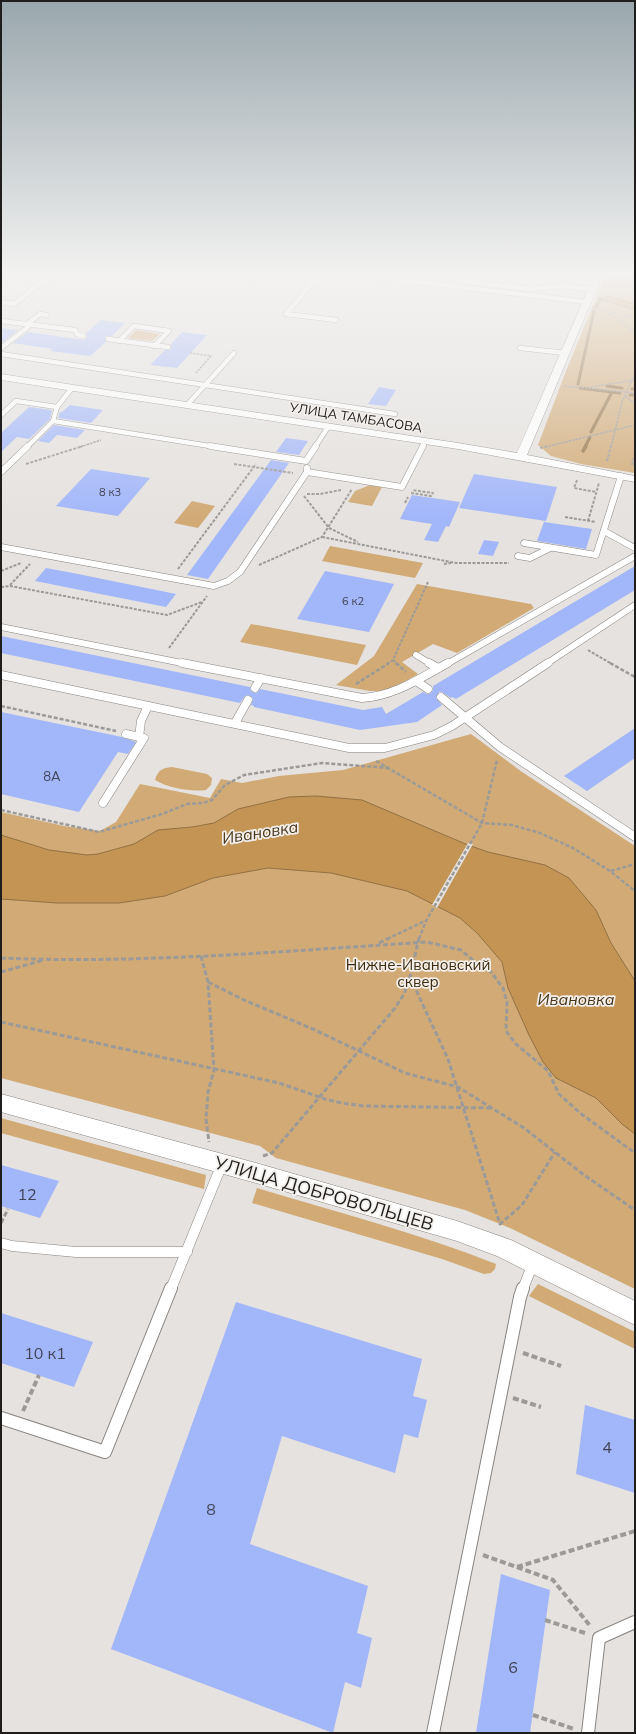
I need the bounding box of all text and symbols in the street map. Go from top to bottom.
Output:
street label: УЛИЦА ТАМБАСОВА [287,398,424,435]
house number: 8 к3 [99,485,121,499]
house number: 6 к2 [342,594,364,608]
house number: 8А [43,768,61,784]
water label: Ивановка [221,816,300,848]
park label: Нижне-Ивановский сквер [346,955,490,991]
water label: Ивановка [538,989,615,1009]
street label: УЛИЦА ДОБРОВОЛЬЦЕВ [211,1150,436,1235]
house number: 12 [17,1184,37,1204]
house number: 10 к1 [24,1343,66,1363]
house number: 4 [602,1437,612,1457]
house number: 8 [206,1499,216,1519]
house number: 6 [508,1657,518,1677]

